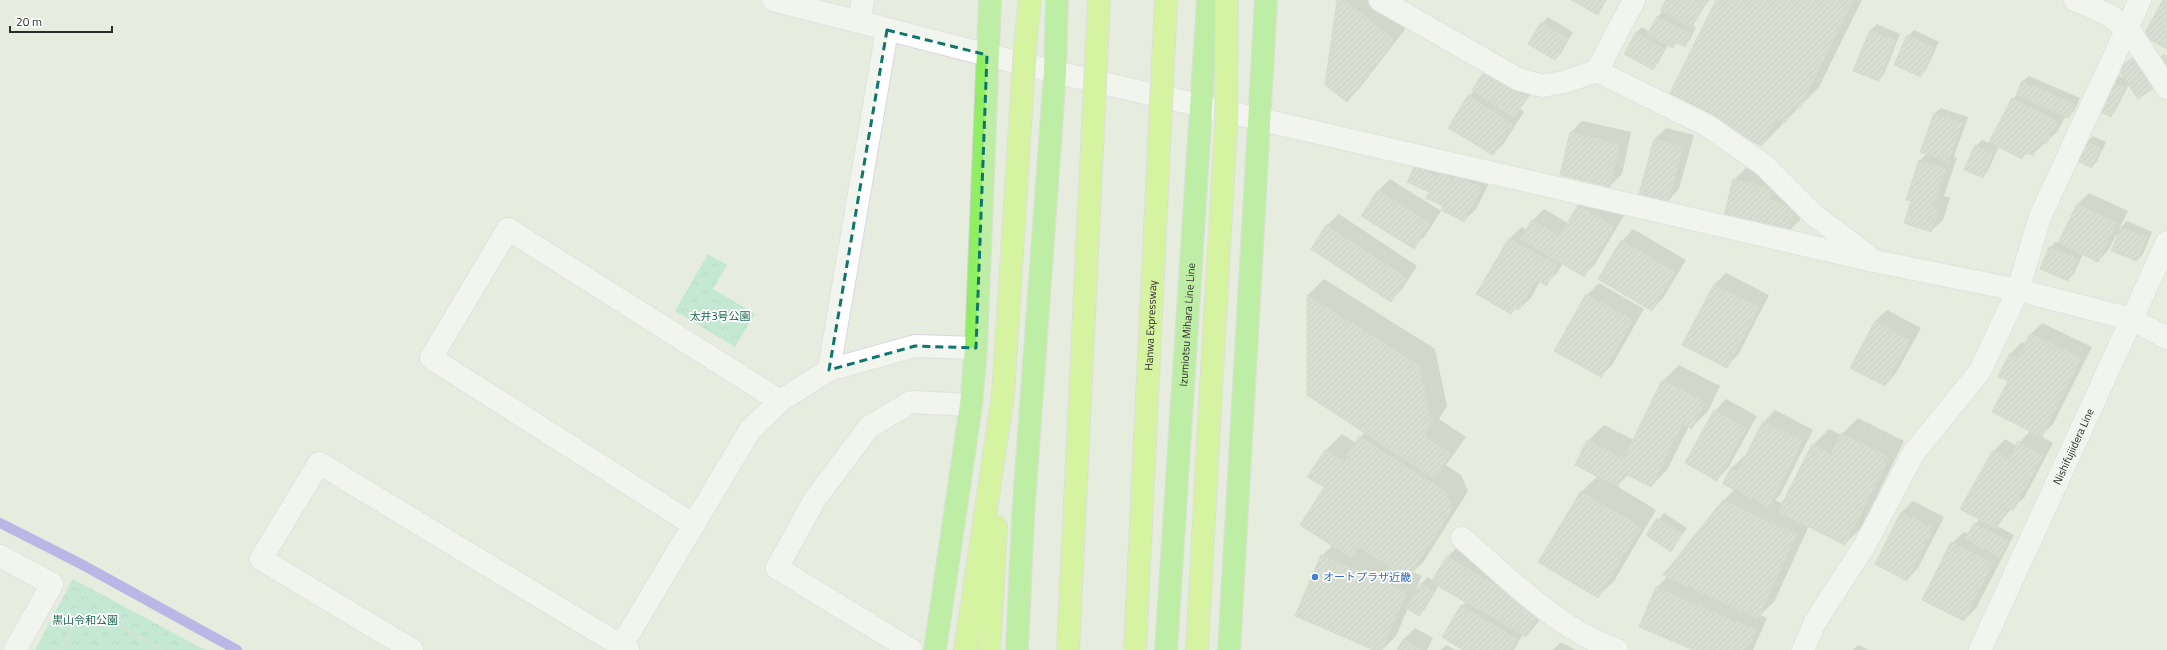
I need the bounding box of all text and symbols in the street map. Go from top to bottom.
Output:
scale bar [10,8,112,34]
text: 20 m [16,12,42,31]
street label: Izumiotsu Mihara Line Line [1175,262,1199,387]
street label: Hanwa Expressway [1140,279,1161,371]
park label: 太井3号公園 [689,308,751,324]
street label: Nishifujiidera Line [2049,405,2098,487]
place label: オートプラザ近畿 [1323,569,1411,585]
marker: オートプラザ近畿 [1310,572,1320,582]
park label: 黒山令和公園 [52,612,118,628]

